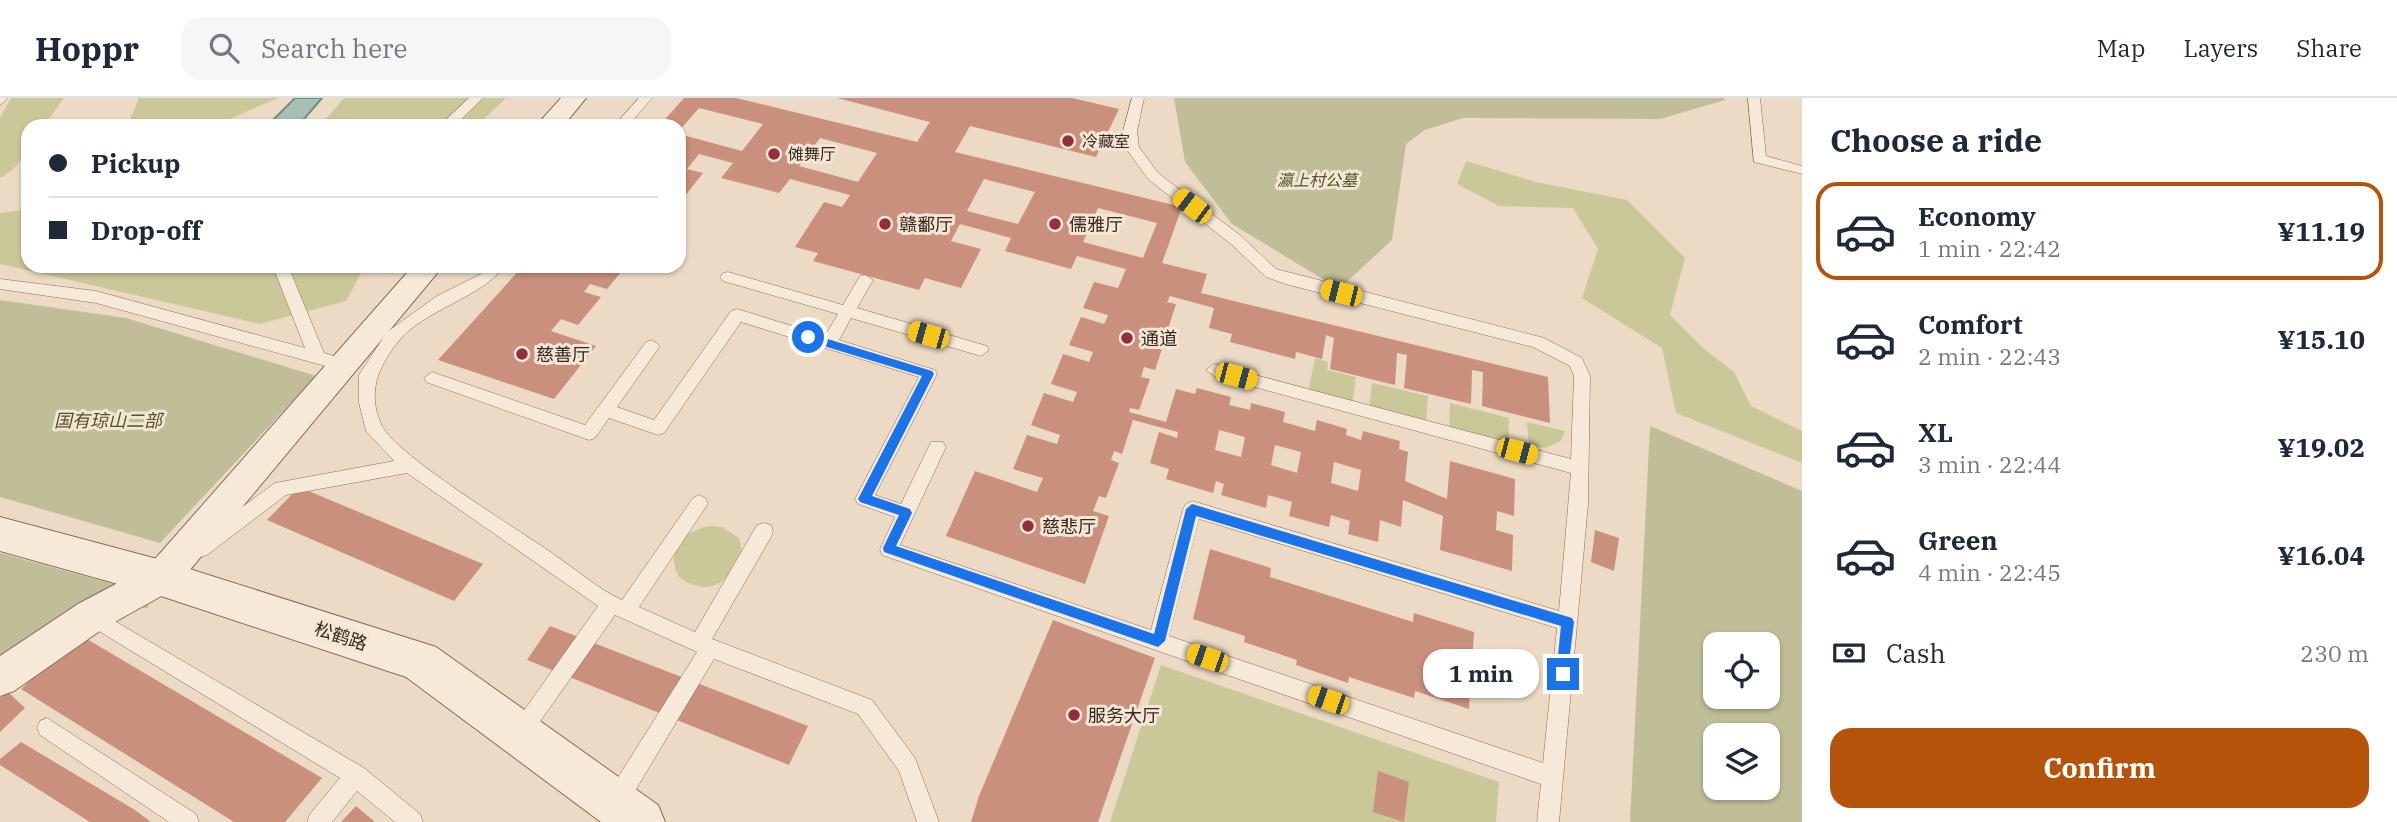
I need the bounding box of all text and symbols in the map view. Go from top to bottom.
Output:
search box [181,17,671,80]
text: Hoppr [35,27,139,70]
icon: search [205,29,243,67]
text: Search here [261,31,408,65]
text: Map [2097,32,2145,64]
text: Layers [2183,32,2258,64]
text: Share [2296,32,2362,64]
text: Choose a ride [1830,119,2042,161]
place label: 冷藏室 [1082,131,1130,151]
marker: 冷藏室 [1060,133,1076,149]
place label: 傩舞厅 [788,144,836,164]
text: Pickup [91,146,181,180]
marker: 傩舞厅 [766,146,782,162]
park label: 瀛上村公墓 [1277,170,1360,190]
car [1169,185,1216,227]
text: Economy [1918,199,2036,233]
icon: car [1834,200,1897,263]
text: Drop-off [91,213,202,247]
place label: 赣鄱厅 [899,213,953,236]
place label: 儒雅厅 [1069,213,1123,236]
text: ¥11.19 [2278,214,2365,248]
marker: 赣鄱厅 [877,216,893,232]
marker: 儒雅厅 [1047,216,1063,232]
text: 1 min · 22:42 [1918,233,2061,263]
car [1319,278,1364,308]
text: Comfort [1918,307,2023,341]
icon: car [1834,308,1897,371]
car [905,319,952,351]
route start [792,321,824,353]
text: ¥15.10 [2278,322,2365,356]
place label: 通道 [1141,327,1177,350]
marker: 通道 [1119,330,1135,346]
text: 2 min · 22:43 [1918,341,2061,371]
place label: 慈善厅 [536,343,590,366]
marker: 慈善厅 [514,346,530,362]
car [1213,360,1260,392]
park label: 国有琼山二部 [54,409,165,432]
text: XL [1918,415,1953,449]
icon: car [1834,416,1897,479]
text: ¥19.02 [2278,430,2365,464]
car [1494,435,1541,467]
text: 3 min · 22:44 [1918,449,2061,479]
place label: 慈悲厅 [1042,515,1096,538]
marker: 慈悲厅 [1020,518,1036,534]
text: Green [1918,523,1998,557]
icon: car [1834,524,1897,587]
text: ¥16.04 [2278,538,2365,572]
text: 4 min · 22:45 [1918,557,2061,587]
street label: 松鹤路 [312,617,370,655]
map controls [1703,632,1780,800]
button: locate [1703,632,1780,709]
icon: cash [1830,634,1868,672]
text: Cash [1886,636,1946,670]
text: 230 m [2300,638,2369,668]
car [1184,641,1231,675]
callout: 1 min [1423,650,1538,698]
text: 1 min [1449,658,1513,688]
route end [1547,658,1579,690]
car [1305,683,1352,717]
place label: 服务大厅 [1088,704,1160,727]
marker: 服务大厅 [1066,707,1082,723]
button: layers [1703,723,1780,800]
button: Confirm [1830,728,2369,808]

